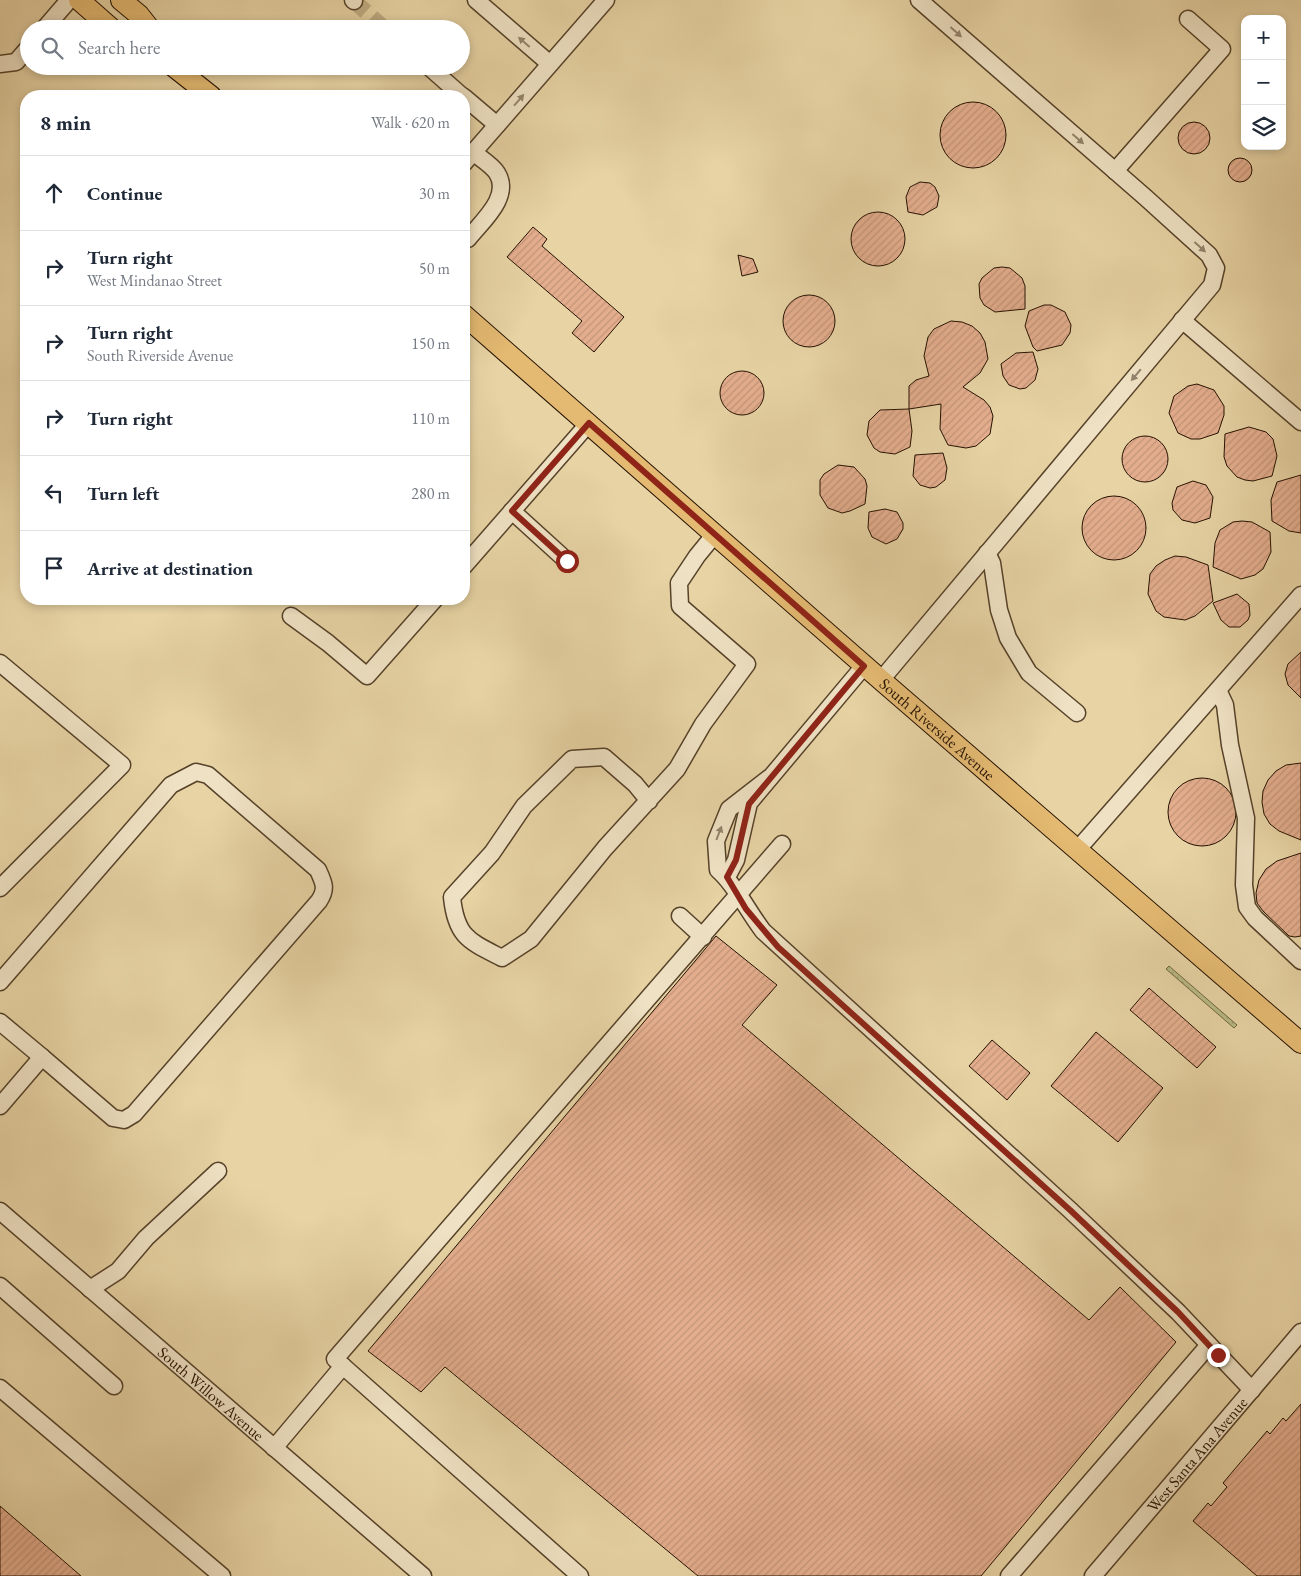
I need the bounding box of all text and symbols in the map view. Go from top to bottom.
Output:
map controls [1241,15,1286,150]
button: + [1241,15,1286,60]
search box [20,20,470,75]
one-way arrow [949,27,962,38]
icon: search [38,34,66,62]
text: Search here [78,35,160,60]
one-way arrow [518,37,531,48]
button: − [1241,60,1286,105]
one-way arrow [513,95,525,107]
button: layers [1241,105,1286,150]
text: 8 min [40,109,91,136]
text: Walk · 620 m [371,112,450,133]
one-way arrow [1072,134,1085,145]
icon: ahead [40,179,68,207]
text: Continue [87,181,162,206]
text: 30 m [419,183,450,204]
one-way arrow [1193,241,1205,253]
text: Turn right [87,245,173,270]
icon: right [40,254,68,282]
text: 50 m [419,258,450,279]
text: West Mindanao Street [87,270,222,291]
text: Turn right [87,320,173,345]
icon: right [40,329,68,357]
text: 150 m [411,333,450,354]
text: South Riverside Avenue [87,345,233,366]
one-way arrow [1130,369,1141,382]
icon: right [40,404,68,432]
text: Turn right [87,406,173,431]
text: 110 m [411,408,450,429]
icon: left [40,479,68,507]
text: Turn left [87,481,159,506]
text: 280 m [411,483,450,504]
route start [556,550,579,573]
icon: arrive [40,554,68,582]
text: Arrive at destination [87,556,253,581]
street label: South Riverside Avenue [875,673,1000,785]
one-way arrow [715,825,723,840]
street label: South Willow Avenue [154,1342,269,1445]
route end [1207,1344,1230,1367]
street label: West Santa Ana Avenue [1142,1392,1252,1516]

